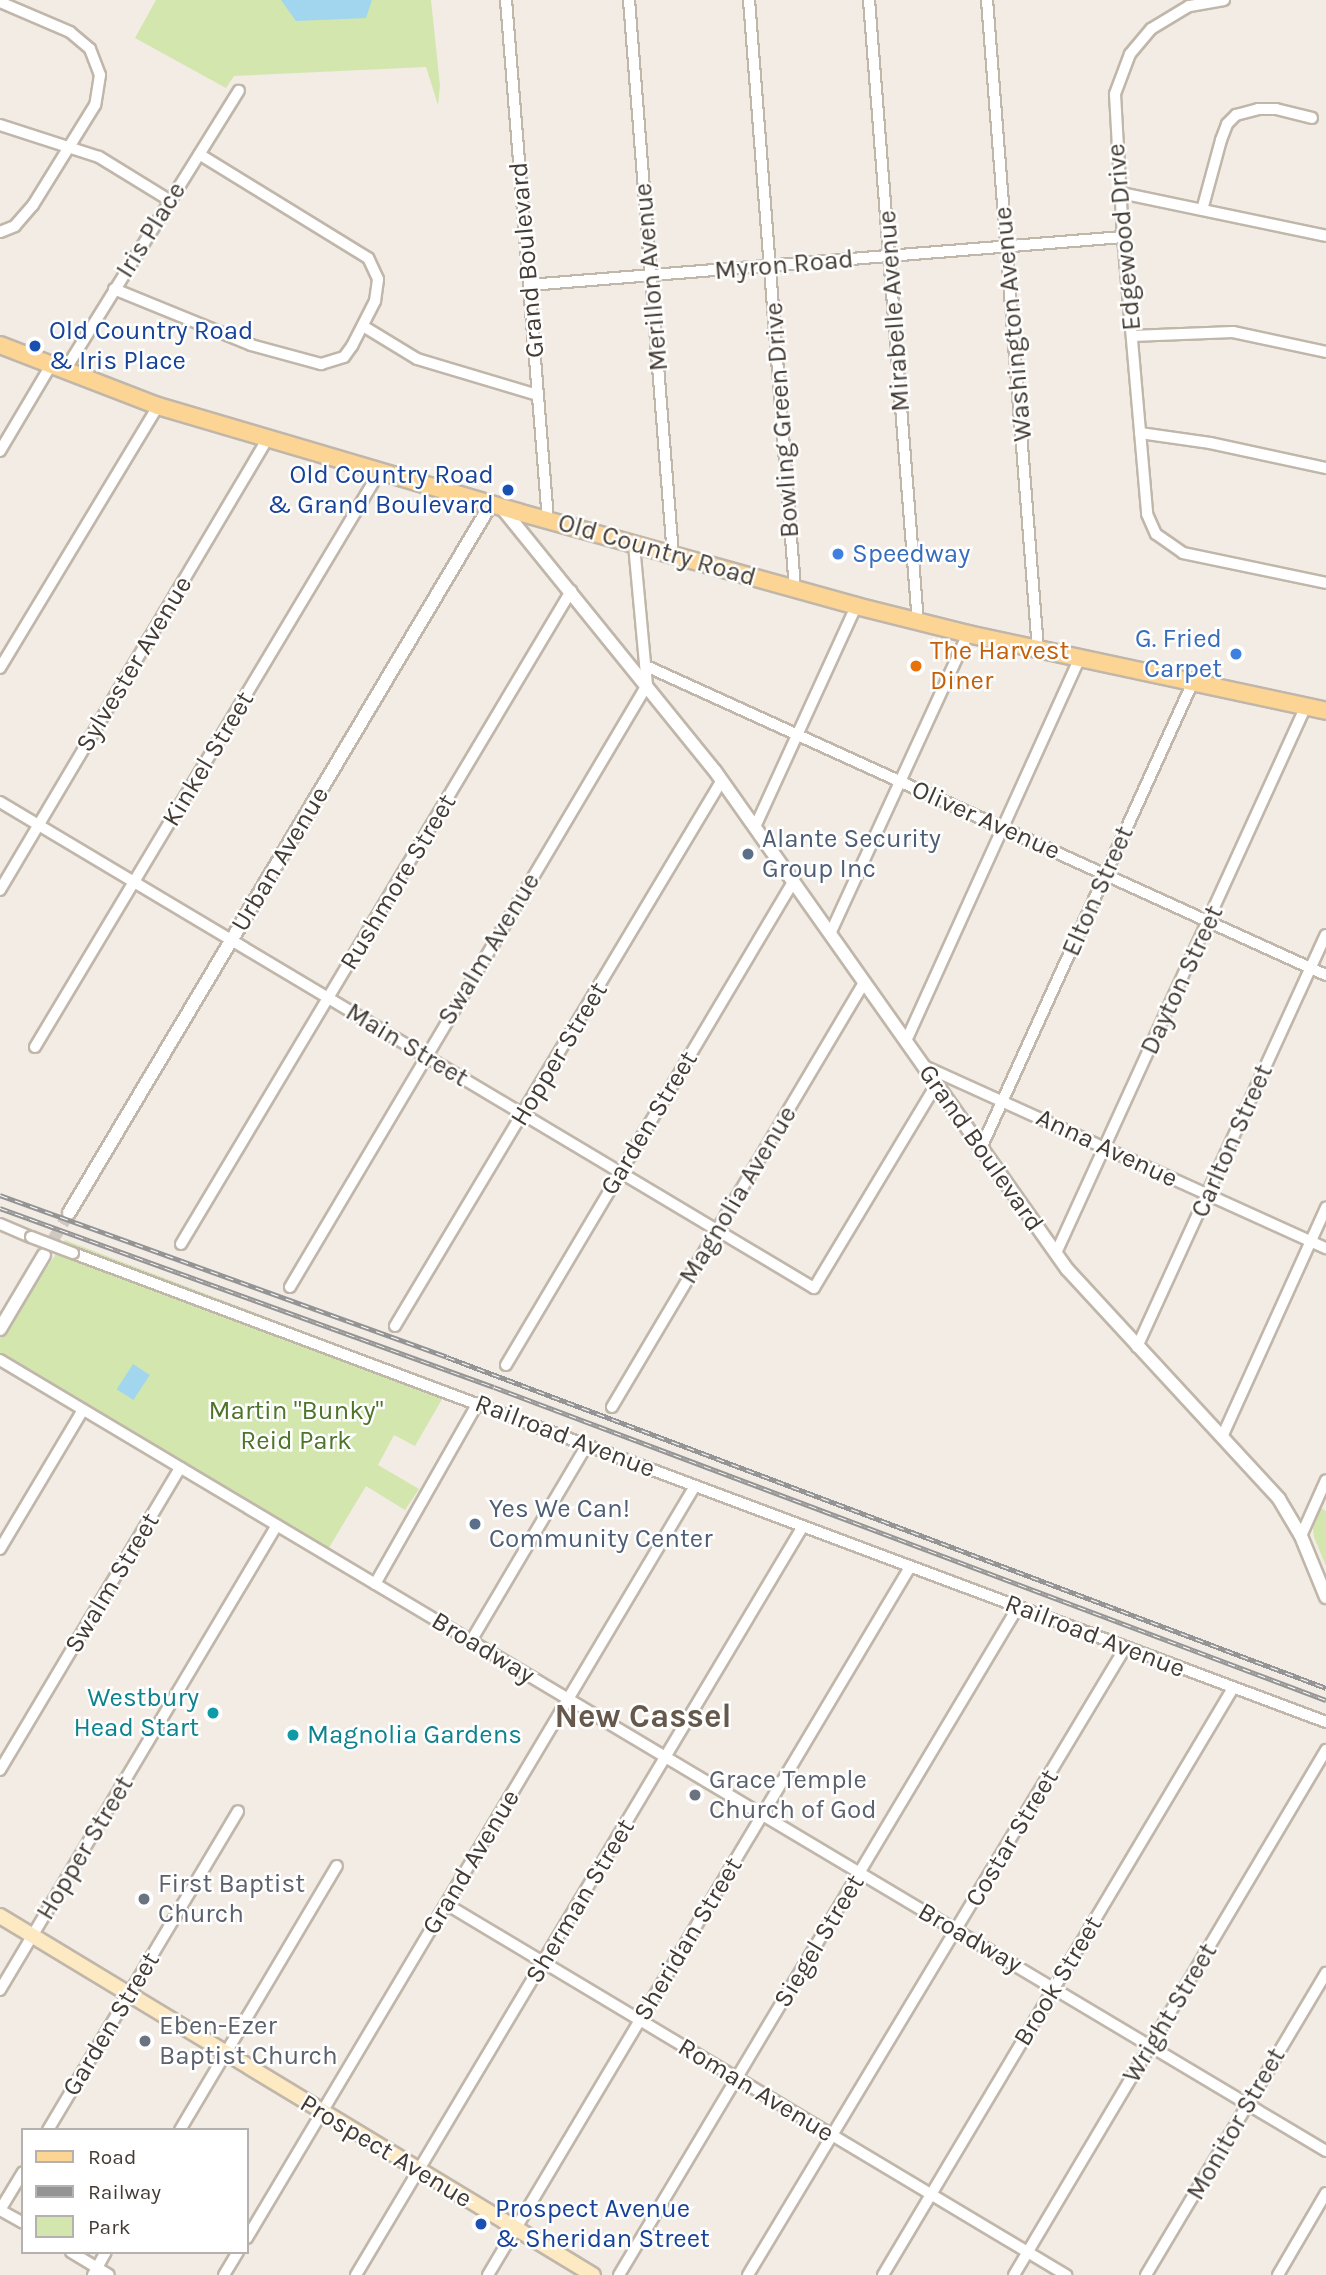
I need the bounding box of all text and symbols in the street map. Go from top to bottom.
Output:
street label: Edgewood Drive [1100,142,1148,332]
street label: Grand Boulevard [503,161,551,359]
street label: Iris Place [109,176,193,284]
street label: Merillon Avenue [627,182,675,372]
street label: Washington Avenue [987,205,1039,443]
street label: Mirabelle Avenue [871,209,917,413]
street label: Myron Road [713,243,855,287]
street label: Bowling Green Drive [758,301,806,539]
place label: Old Country Road & Iris Place [49,315,254,376]
marker: Old Country Road & Iris Place [27,338,43,354]
place label: Old Country Road & Grand Boulevard [267,459,494,520]
marker: Old Country Road & Grand Boulevard [500,482,516,498]
street label: Old Country Road [554,507,760,593]
place label: Speedway [852,538,970,570]
marker: Speedway [830,546,846,562]
street label: Sylvester Avenue [69,570,199,758]
place label: G. Fried Carpet [1135,623,1222,684]
place label: The Harvest Diner [930,635,1069,696]
marker: G. Fried Carpet [1228,646,1244,662]
marker: The Harvest Diner [908,658,924,674]
street label: Kinkel Street [155,686,261,832]
street label: Oliver Avenue [907,773,1065,867]
street label: Urban Avenue [225,781,335,937]
street label: Rushmore Street [333,788,463,976]
street label: Elton Street [1055,821,1141,961]
place label: Alante Security Group Inc [762,823,941,884]
marker: Alante Security Group Inc [740,846,756,862]
street label: Swalm Avenue [431,867,547,1031]
street label: Dayton Street [1134,901,1230,1059]
street label: Hopper Street [504,976,614,1132]
street label: Main Street [340,996,474,1094]
street label: Garden Street [594,1045,704,1201]
street label: Grand Boulevard [912,1059,1050,1237]
street label: Carlton Street [1184,1060,1280,1222]
street label: Magnolia Avenue [673,1100,803,1290]
street label: Anna Avenue [1031,1102,1183,1194]
street label: Railroad Avenue [471,1387,659,1485]
park label: Martin "Bunky" Reid Park [209,1395,383,1456]
place label: Yes We Can! Community Center [489,1493,713,1554]
street label: Swalm Street [58,1507,166,1659]
marker: Yes We Can! Community Center [467,1516,483,1532]
street label: Railroad Avenue [1001,1587,1189,1685]
street label: Broadway [426,1605,540,1691]
place label: Westbury Head Start [73,1682,199,1744]
district label: New Cassel [554,1697,732,1737]
marker: Westbury Head Start [205,1705,221,1721]
place label: Magnolia Gardens [307,1719,522,1751]
marker: Magnolia Gardens [285,1727,301,1743]
place label: Grace Temple Church of God [709,1764,877,1826]
street label: Costar Street [959,1764,1065,1912]
street label: Hopper Street [30,1770,140,1926]
street label: Grand Avenue [416,1784,526,1940]
marker: Grace Temple Church of God [687,1787,703,1803]
street label: Sherman Street [519,1813,641,1989]
street label: Sheridan Street [627,1852,749,2026]
place label: First Baptist Church [158,1868,305,1930]
street label: Siegel Street [767,1869,871,2013]
marker: First Baptist Church [136,1891,152,1907]
street label: Broadway [913,1896,1027,1980]
street label: Brook Street [1007,1910,1109,2052]
street label: Wright Street [1116,1938,1224,2088]
street label: Garden Street [56,1946,166,2102]
place label: Eben-Ezer Baptist Church [159,2010,338,2072]
street label: Roman Avenue [672,2031,840,2149]
marker: Eben-Ezer Baptist Church [137,2033,153,2049]
street label: Monitor Street [1180,2042,1292,2206]
street label: Prospect Avenue [294,2087,478,2215]
legend [21,2128,248,2254]
text: Road [88,2145,136,2169]
text: Railway [88,2180,161,2204]
place label: Prospect Avenue & Sheridan Street [495,2193,710,2254]
text: Park [88,2215,131,2239]
marker: Prospect Avenue & Sheridan Street [473,2216,489,2232]

